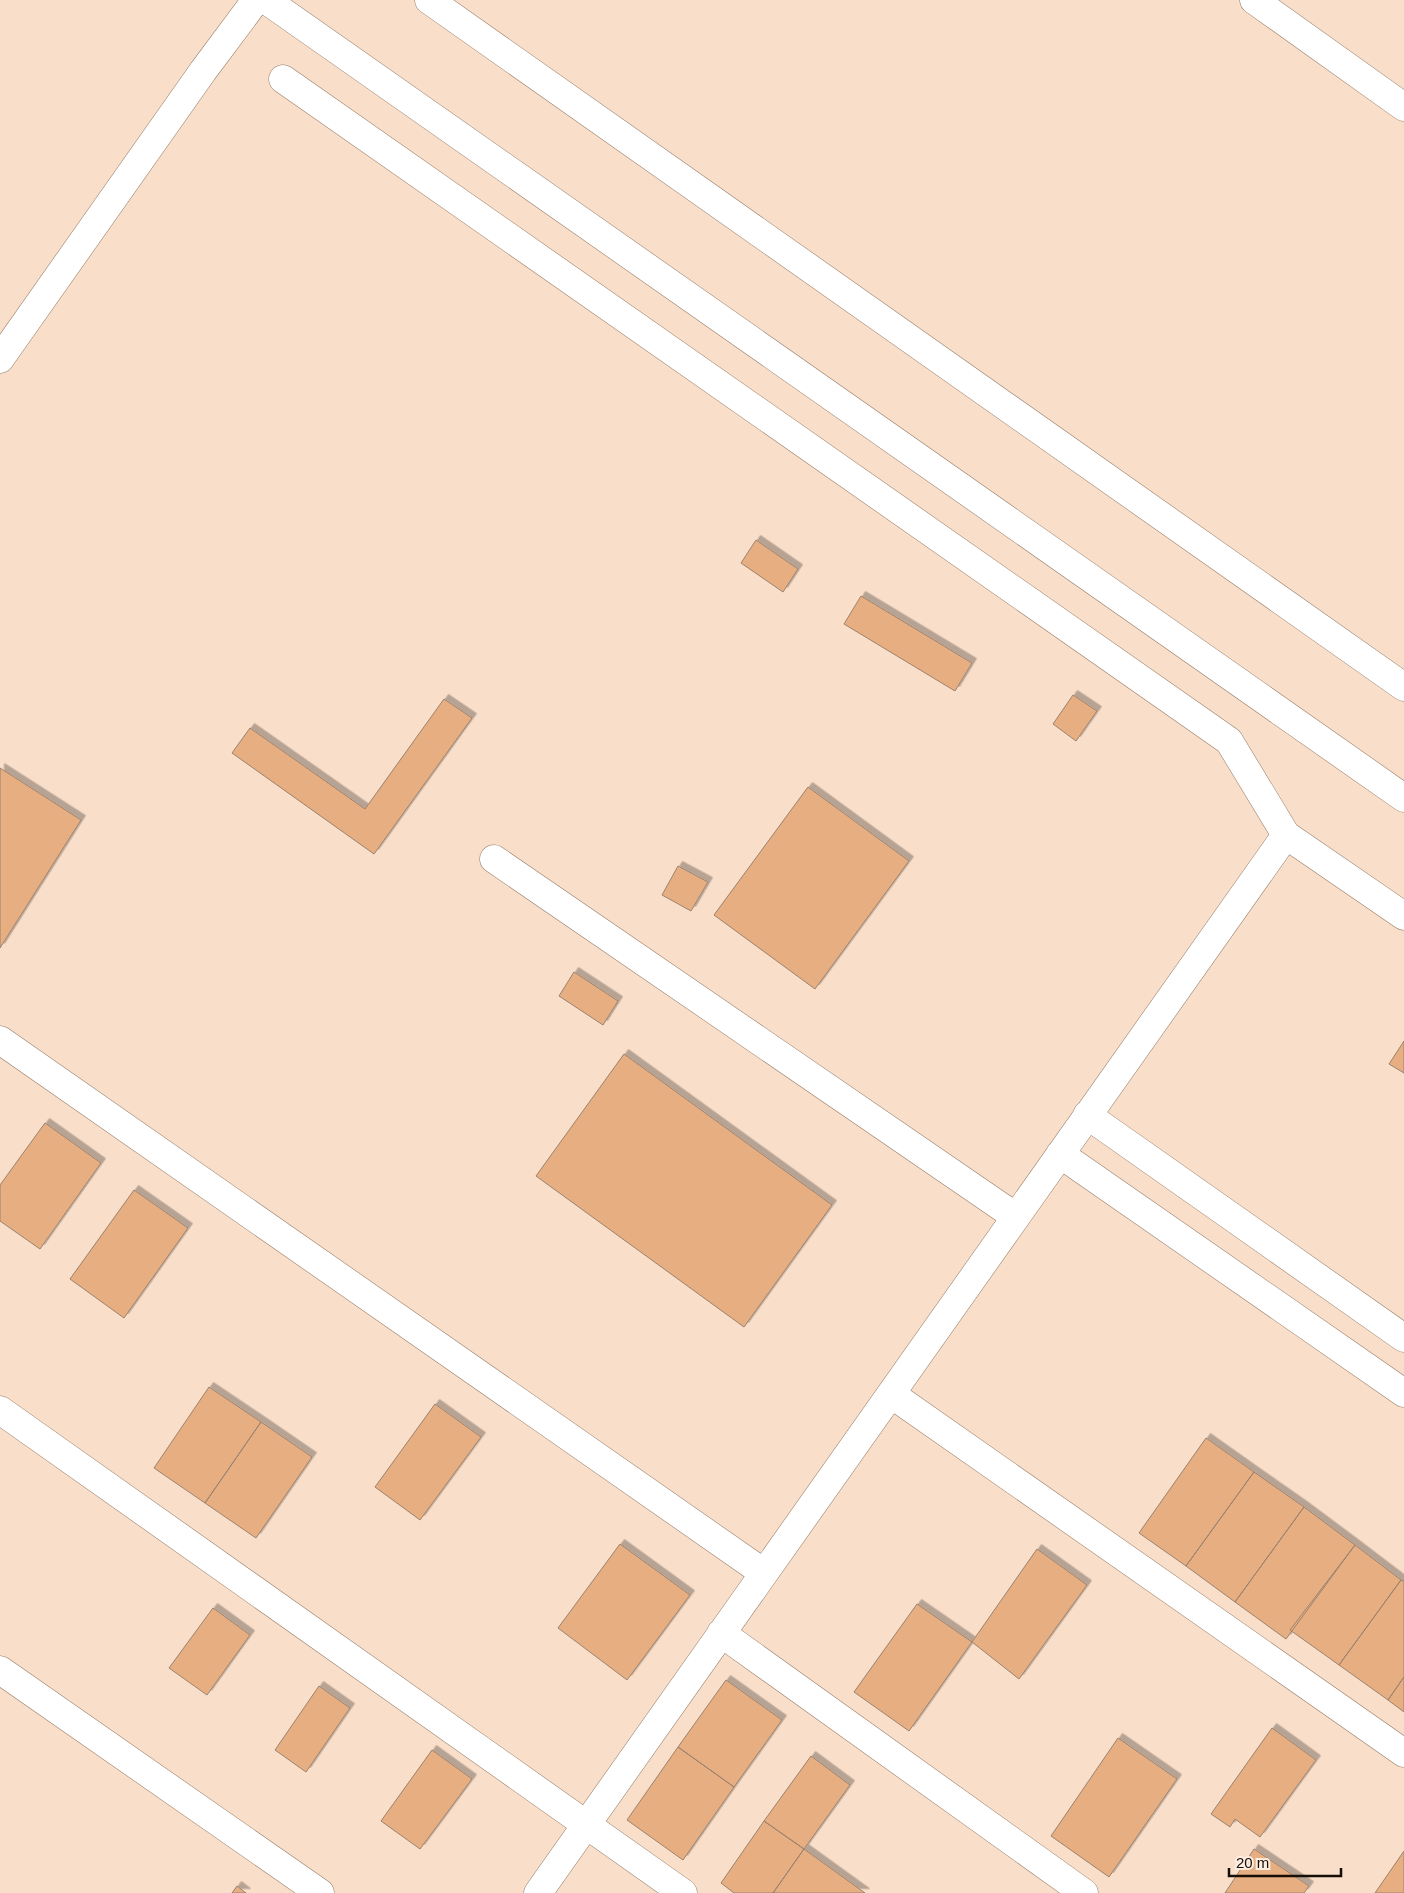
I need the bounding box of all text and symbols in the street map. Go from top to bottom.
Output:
scale bar [1229,1846,1342,1878]
text: 20 m [1236,1854,1269,1871]

